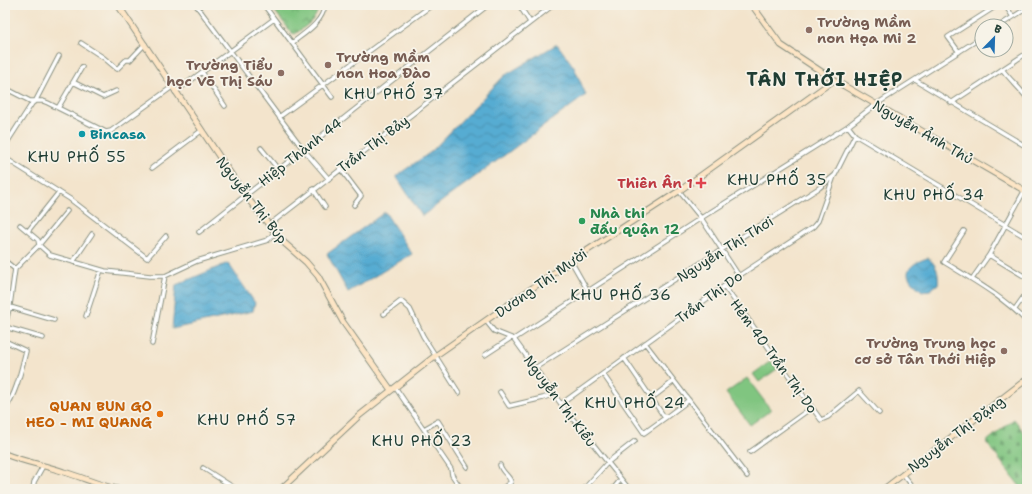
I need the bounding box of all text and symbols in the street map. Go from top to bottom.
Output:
place label: Trường Mầm non Họa Mi 2 [817,13,916,47]
north arrow [974,18,1014,58]
text: B [992,21,1004,38]
marker: Trường Mầm non Họa Mi 2 [804,25,814,35]
place label: Trường Mầm non Hoa Đào [336,48,431,82]
place label: Trường Tiểu học Võ Thị Sáu [166,56,273,90]
marker: Trường Mầm non Hoa Đào [323,60,333,70]
marker: Trường Tiểu học Võ Thị Sáu [276,68,286,78]
district label: TÂN THỚI HIỆP [747,68,903,92]
district label: KHU PHỐ 37 [344,81,444,104]
street label: Nguyễn Ảnh Thủ [870,96,976,168]
street label: Trần Thị Bảy [334,111,412,177]
street label: Hiệp Thành 44 [255,114,345,190]
place label: Bincasa [90,125,146,143]
marker: Bincasa [77,129,87,139]
district label: KHU PHỐ 55 [28,144,126,167]
street label: Nguyễn Thị Búp [212,153,292,247]
district label: KHU PHỐ 35 [727,167,827,190]
place label: Thiên Ân 1 [617,174,693,192]
marker: Thiên Ân 1 [696,178,706,188]
district label: KHU PHỐ 34 [883,182,985,205]
place label: Nhà thi đấu quận 12 [590,204,680,238]
street label: Nguyễn Thị Thơi [673,212,777,286]
marker: Nhà thi đấu quận 12 [577,216,587,226]
street label: Dương Thị Mười [491,244,591,322]
street label: Trần Thị Do [672,267,746,327]
district label: KHU PHỐ 36 [570,282,672,305]
street label: Hẻm 40 Trần Thị Do [726,295,822,417]
place label: Trường Trung học cơ sở Tân Thới Hiệp [854,334,996,368]
marker: Trường Trung học cơ sở Tân Thới Hiệp [999,346,1009,356]
street label: Nguyễn Thị Kiểu [520,352,600,450]
district label: KHU PHỐ 24 [585,390,686,413]
street label: Nguyễn Thị Đặng [904,392,1008,476]
place label: QUAN BUN GO HEO - MI QUANG [26,397,152,431]
district label: KHU PHỐ 57 [197,407,297,430]
marker: QUAN BUN GO HEO - MI QUANG [155,409,165,419]
district label: KHU PHỐ 23 [371,428,473,451]

